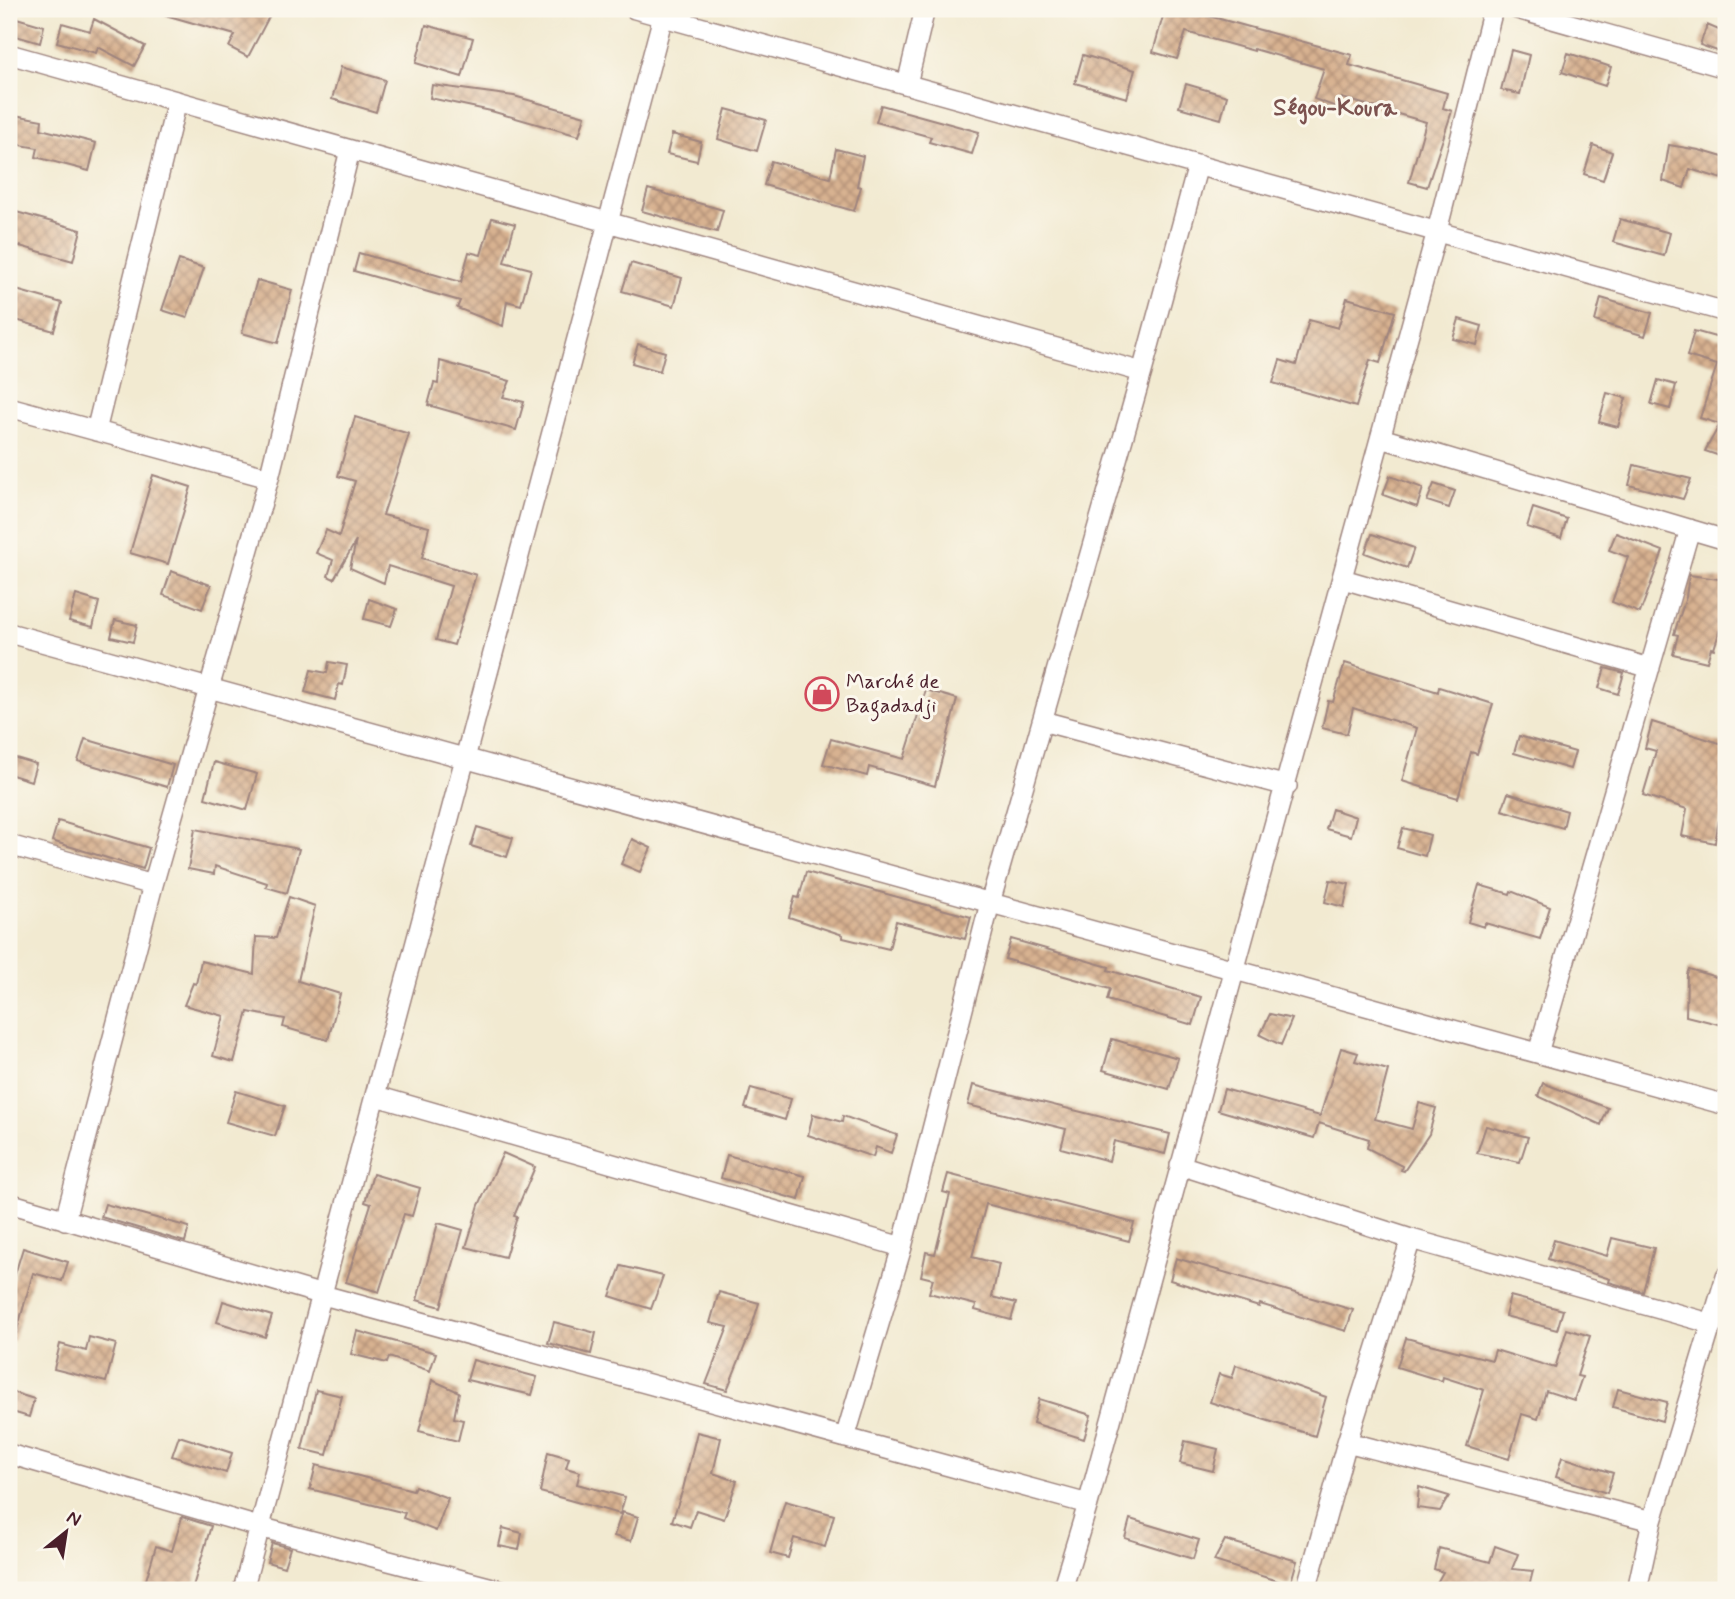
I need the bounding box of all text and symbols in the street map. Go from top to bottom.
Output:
district label: Ségou-Koura [1273,93,1397,125]
place label: Marché de Bagadadji [846,668,939,722]
shop icon: Marché de Bagadadji [803,675,841,713]
north arrow [32,1498,102,1568]
text: N [62,1505,85,1533]

